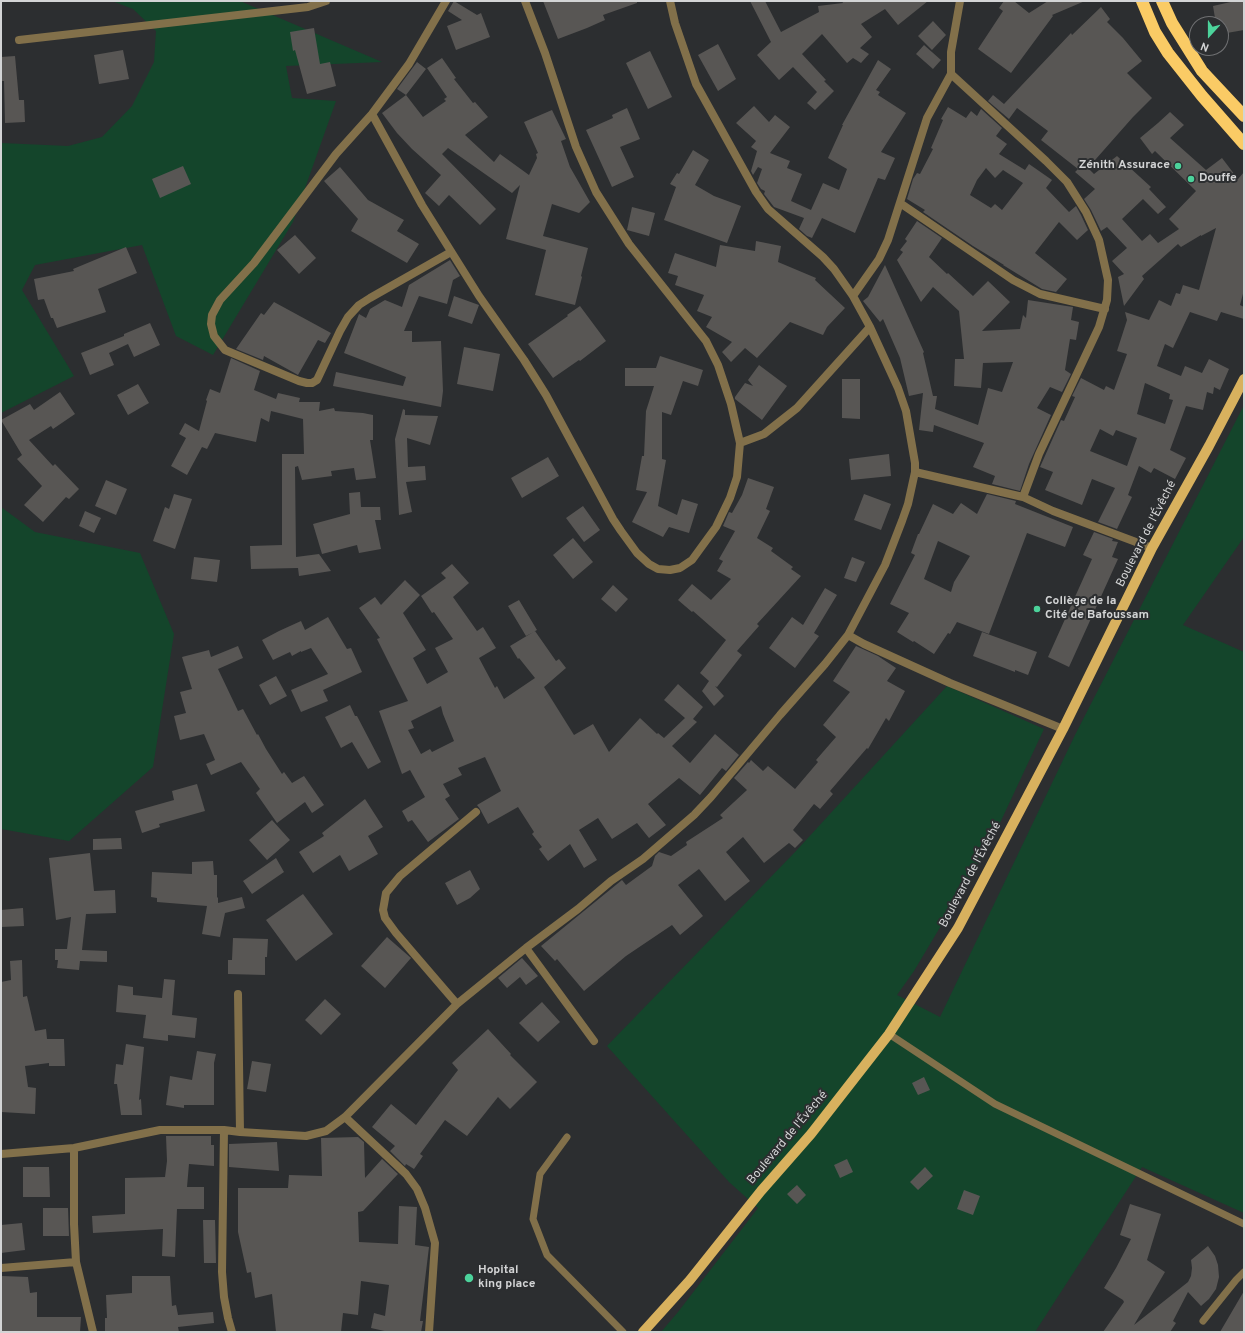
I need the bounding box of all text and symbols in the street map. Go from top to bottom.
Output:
north arrow [1189,16,1229,56]
text: N [1199,38,1211,54]
place label: Zénith Assurace [1079,159,1170,173]
marker: Zénith Assurace [1173,161,1183,171]
place label: Douffe [1199,172,1237,186]
marker: Douffe [1186,174,1196,184]
street label: Boulevard de l'Évêché [1114,478,1180,590]
place label: Collège de la Cité de Bafoussam [1045,595,1149,623]
marker: Collège de la Cité de Bafoussam [1032,604,1042,614]
street label: Boulevard de l'Évêché [937,820,1005,930]
street label: Boulevard de l'Évêché [745,1088,831,1188]
place label: Hopital king place [478,1264,536,1292]
marker: Hopital king place [463,1272,475,1284]

